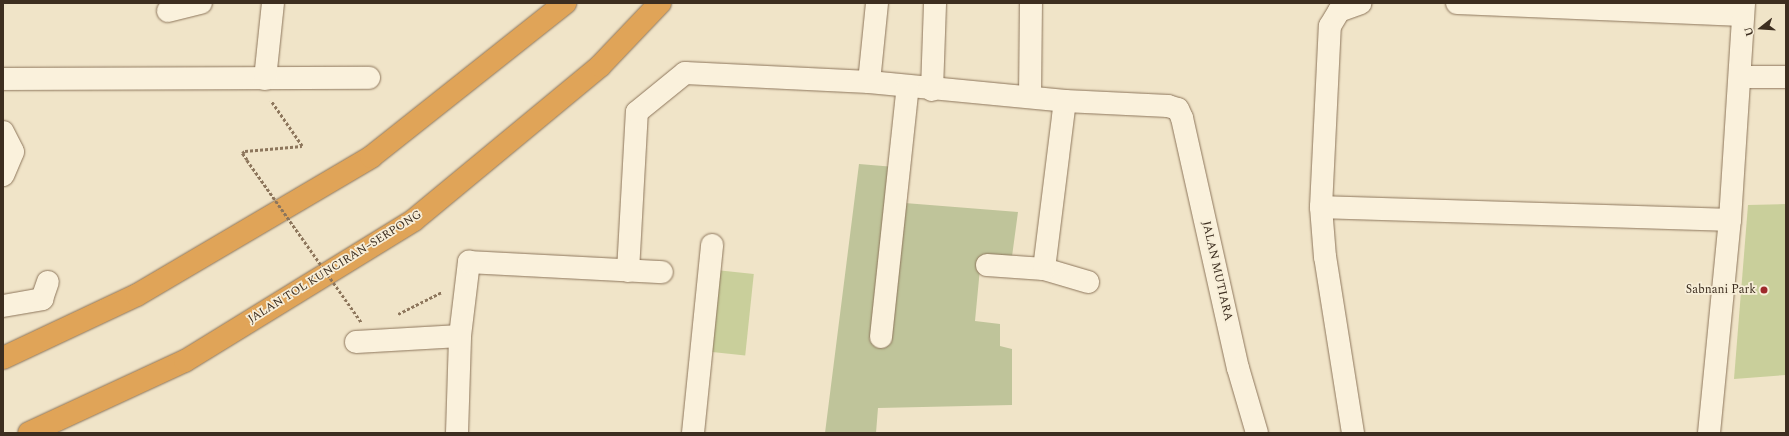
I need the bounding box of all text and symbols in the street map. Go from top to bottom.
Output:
north arrow [1741,8,1781,48]
text: U [1740,25,1759,39]
street label: JALAN TOL KUNCIRAN–SERPONG [245,207,425,327]
street label: JALAN MUTIARA [1199,220,1235,322]
place label: Sabnani Park [1686,283,1756,297]
marker: Sabnani Park [1759,285,1769,295]

